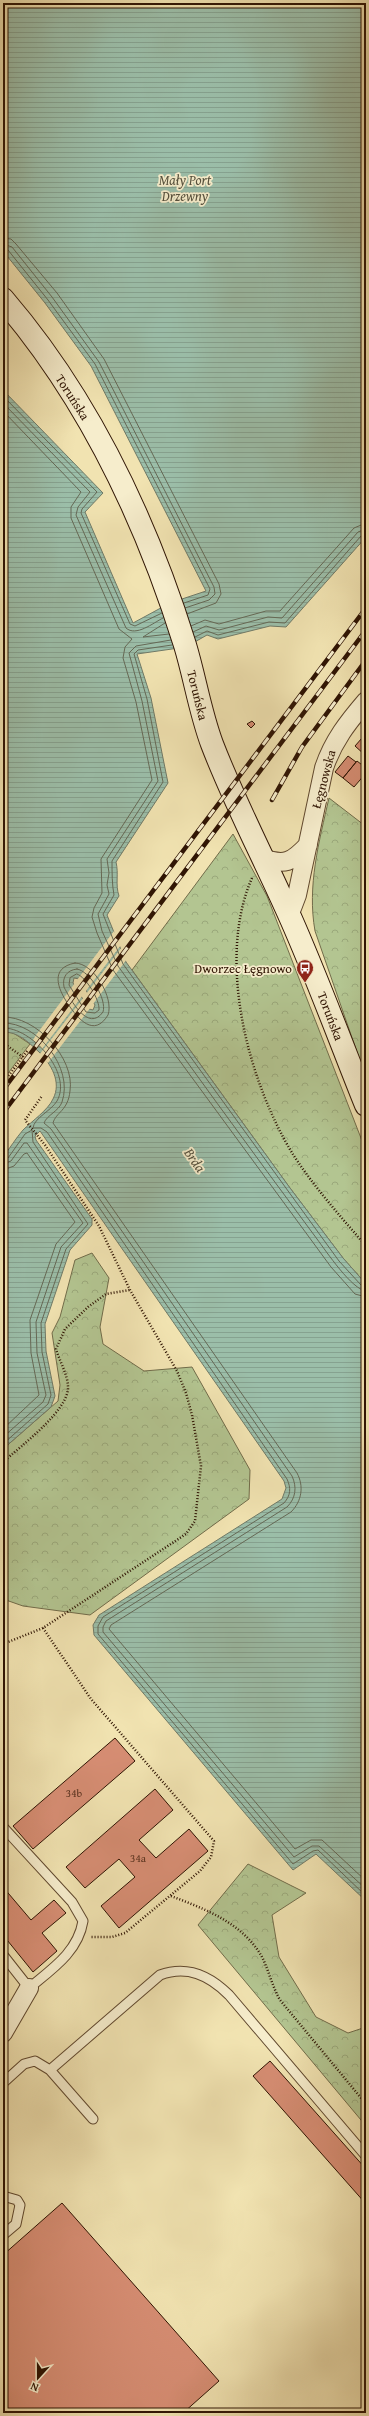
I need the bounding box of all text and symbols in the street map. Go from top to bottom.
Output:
water label: Mały Port Drzewny [159,170,212,206]
street label: Toruńska [51,371,95,425]
street label: Toruńska [182,668,213,723]
street label: Łęgnowska [307,747,341,810]
bus stop icon: Dworzec Łęgnowo [295,958,315,983]
place label: Dworzec Łęgnowo [194,959,292,978]
street label: Toruńska [313,989,349,1044]
water label: Brda [179,1143,211,1177]
house number: 34b [66,1785,82,1801]
house number: 34a [130,1850,147,1866]
north arrow [18,2358,58,2398]
text: N [28,2378,41,2396]

